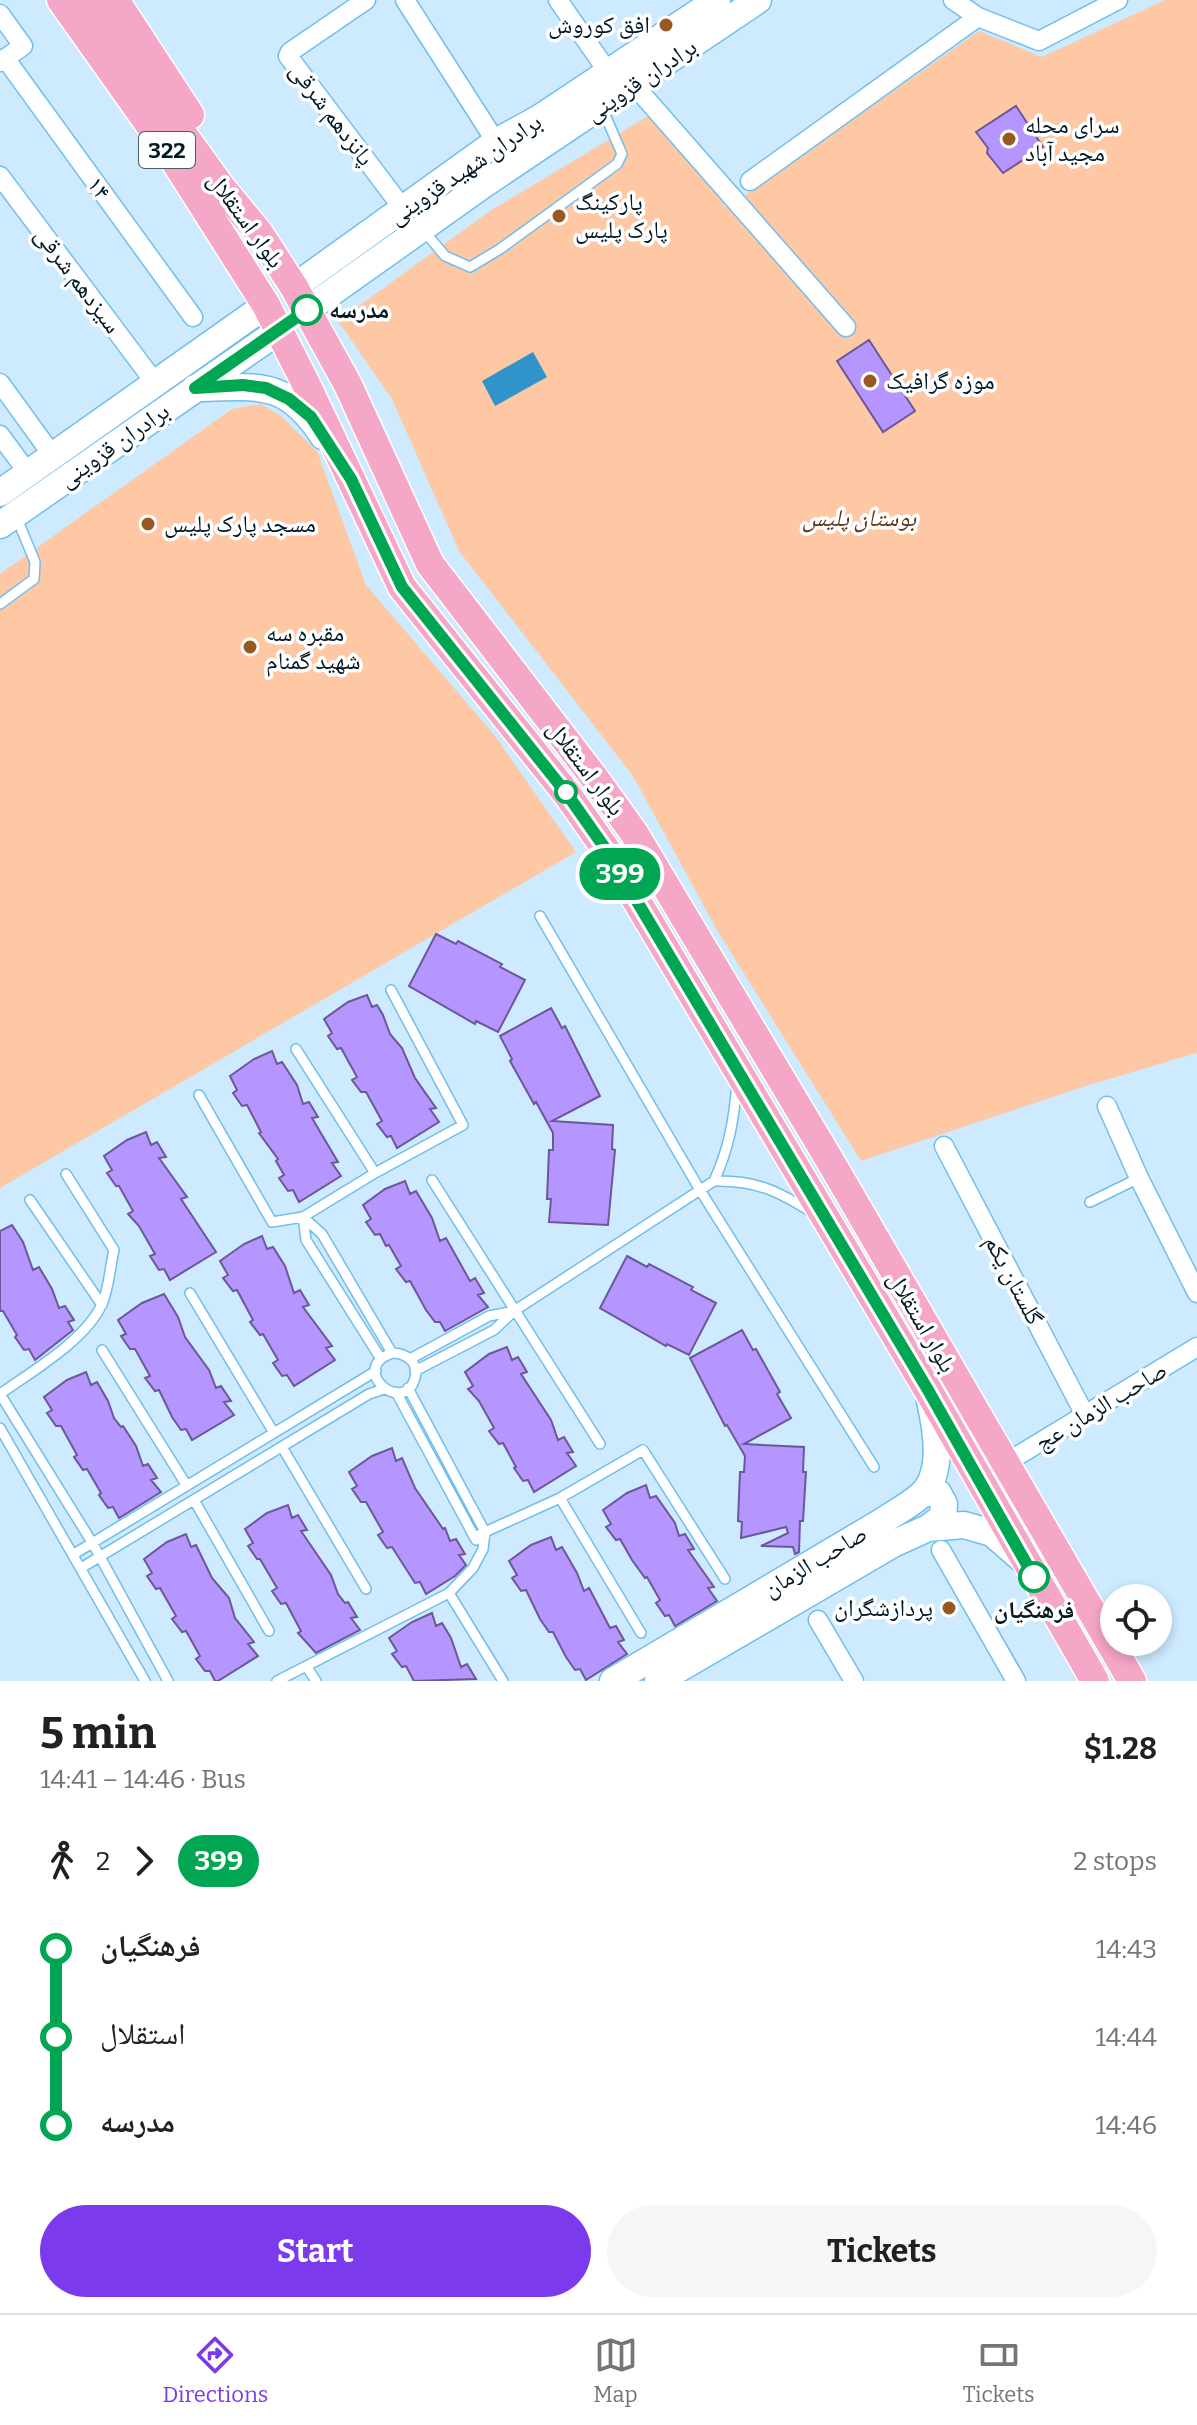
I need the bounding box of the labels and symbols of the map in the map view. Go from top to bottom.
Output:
place label: افق کوروش [548,11,650,39]
marker: افق کوروش [657,16,675,34]
street label: برادران قزوینی [580,32,702,128]
street label: پانزدهم شرقی [282,57,380,172]
street label: برادران شهید قزوینی [383,108,547,230]
place label: سرای محله مجید آباد [1025,111,1120,167]
marker: سرای محله مجید آباد [1000,130,1018,148]
road number: 322 [139,132,195,168]
street label: بلوار استقلال [202,167,290,273]
street label: ۱۴ [81,171,117,205]
place label: پارکینگ پارک پلیس [575,188,668,244]
marker: پارکینگ پارک پلیس [550,207,568,225]
street label: سیزدهم شرقی [27,221,127,340]
marker: مدرسه [292,295,322,325]
place label: مدرسه [329,296,389,324]
place label: موزه گرافیک [886,367,995,395]
marker: موزه گرافیک [861,372,879,390]
street label: برادران قزوینی [53,397,175,493]
park label: بوستان پلیس [802,504,916,533]
place label: مسجد پارک پلیس [164,510,316,538]
marker: مسجد پارک پلیس [139,515,157,533]
place label: مقبره سه شهید گمنام [266,619,360,677]
marker: مقبره سه شهید گمنام [241,638,259,656]
street label: بلوار استقلال [541,715,631,821]
unlabelled marker [555,781,577,803]
line badge: 399 [574,848,666,900]
street label: گلستان یکم [977,1230,1049,1330]
street label: بلوار استقلال [882,1267,962,1377]
street label: صاحب الزمان عج [1030,1356,1173,1457]
street label: صاحب الزمان [758,1519,872,1603]
marker: فرهنگیان [1019,1562,1049,1592]
place label: پردازشگران [834,1594,933,1622]
place label: فرهنگیان [994,1596,1074,1624]
marker: پردازشگران [940,1599,958,1617]

